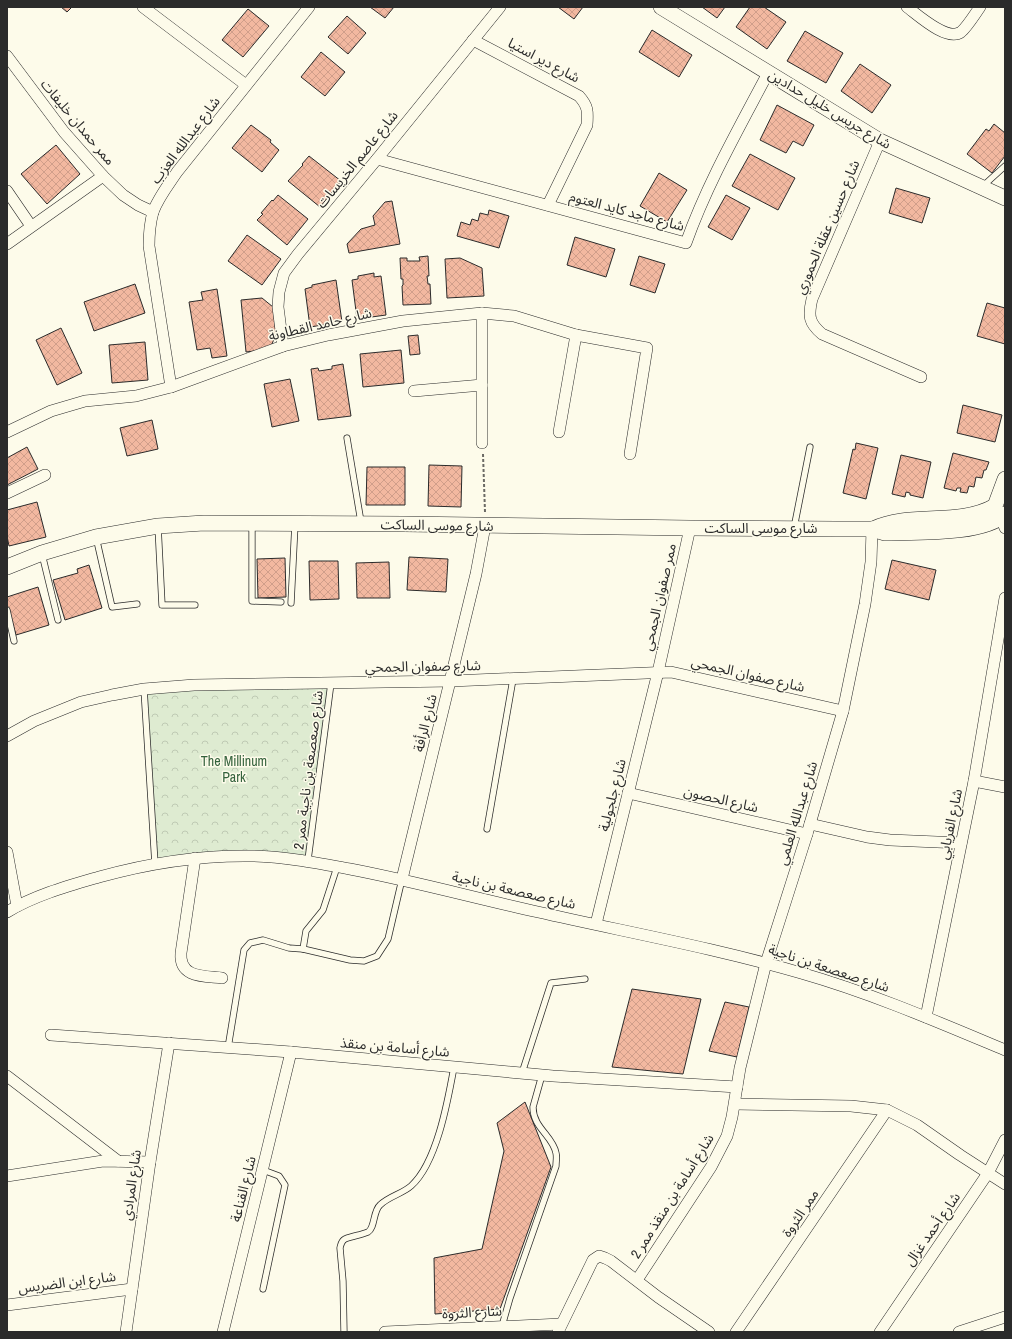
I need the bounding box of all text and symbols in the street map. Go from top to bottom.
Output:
street label: شارع دير استيا [504,34,583,88]
street label: شارع جريس خليل حدادين [764,65,895,155]
street label: ممر حمدان خليفات [37,75,119,169]
street label: شارع عبدالله العزب [146,93,225,188]
street label: شارع عاصم الخريسات [312,107,403,213]
street label: شارع حسين عقلة الحموري [791,157,865,298]
street label: شارع ماجد كايد العتوم [567,187,687,237]
street label: شارع حامد القطاونة [267,303,374,347]
street label: شارع موسى الساكت [380,515,494,537]
street label: شارع موسى الساكت [705,519,817,539]
street label: ممر صفوان الجمحي [638,542,682,653]
street label: شارع صفوان الجمحي [689,652,807,698]
street label: شارع صفوان الجمحي [365,656,481,678]
street label: شارع صعصعة بن ناجية ممر 2 [289,689,329,851]
street label: شارع الرأفة [409,692,443,754]
park label: The Millinum Park [201,752,267,786]
street label: شارع جلجولية [594,757,632,834]
street label: شارع عبدالله العلمي [773,759,824,868]
street label: شارع الحصون [682,782,760,818]
street label: شارع الفريابي [934,787,968,861]
street label: شارع صعصعة بن ناجية [450,867,578,915]
street label: شارع صعصعة بن ناجية [766,940,892,998]
street label: شارع أسامة بن منقذ [339,1033,451,1063]
street label: شارع أسامة بن منقذ ممر 2 [626,1130,719,1263]
street label: شارع المرادي [117,1148,147,1222]
street label: شارع القناعة [226,1154,262,1224]
street label: ممر الثروة [777,1186,823,1240]
street label: شارع أحمد غزال [900,1189,966,1271]
street label: شارع ابن الضريس [17,1267,117,1299]
street label: شارع الثروة [441,1301,503,1325]

